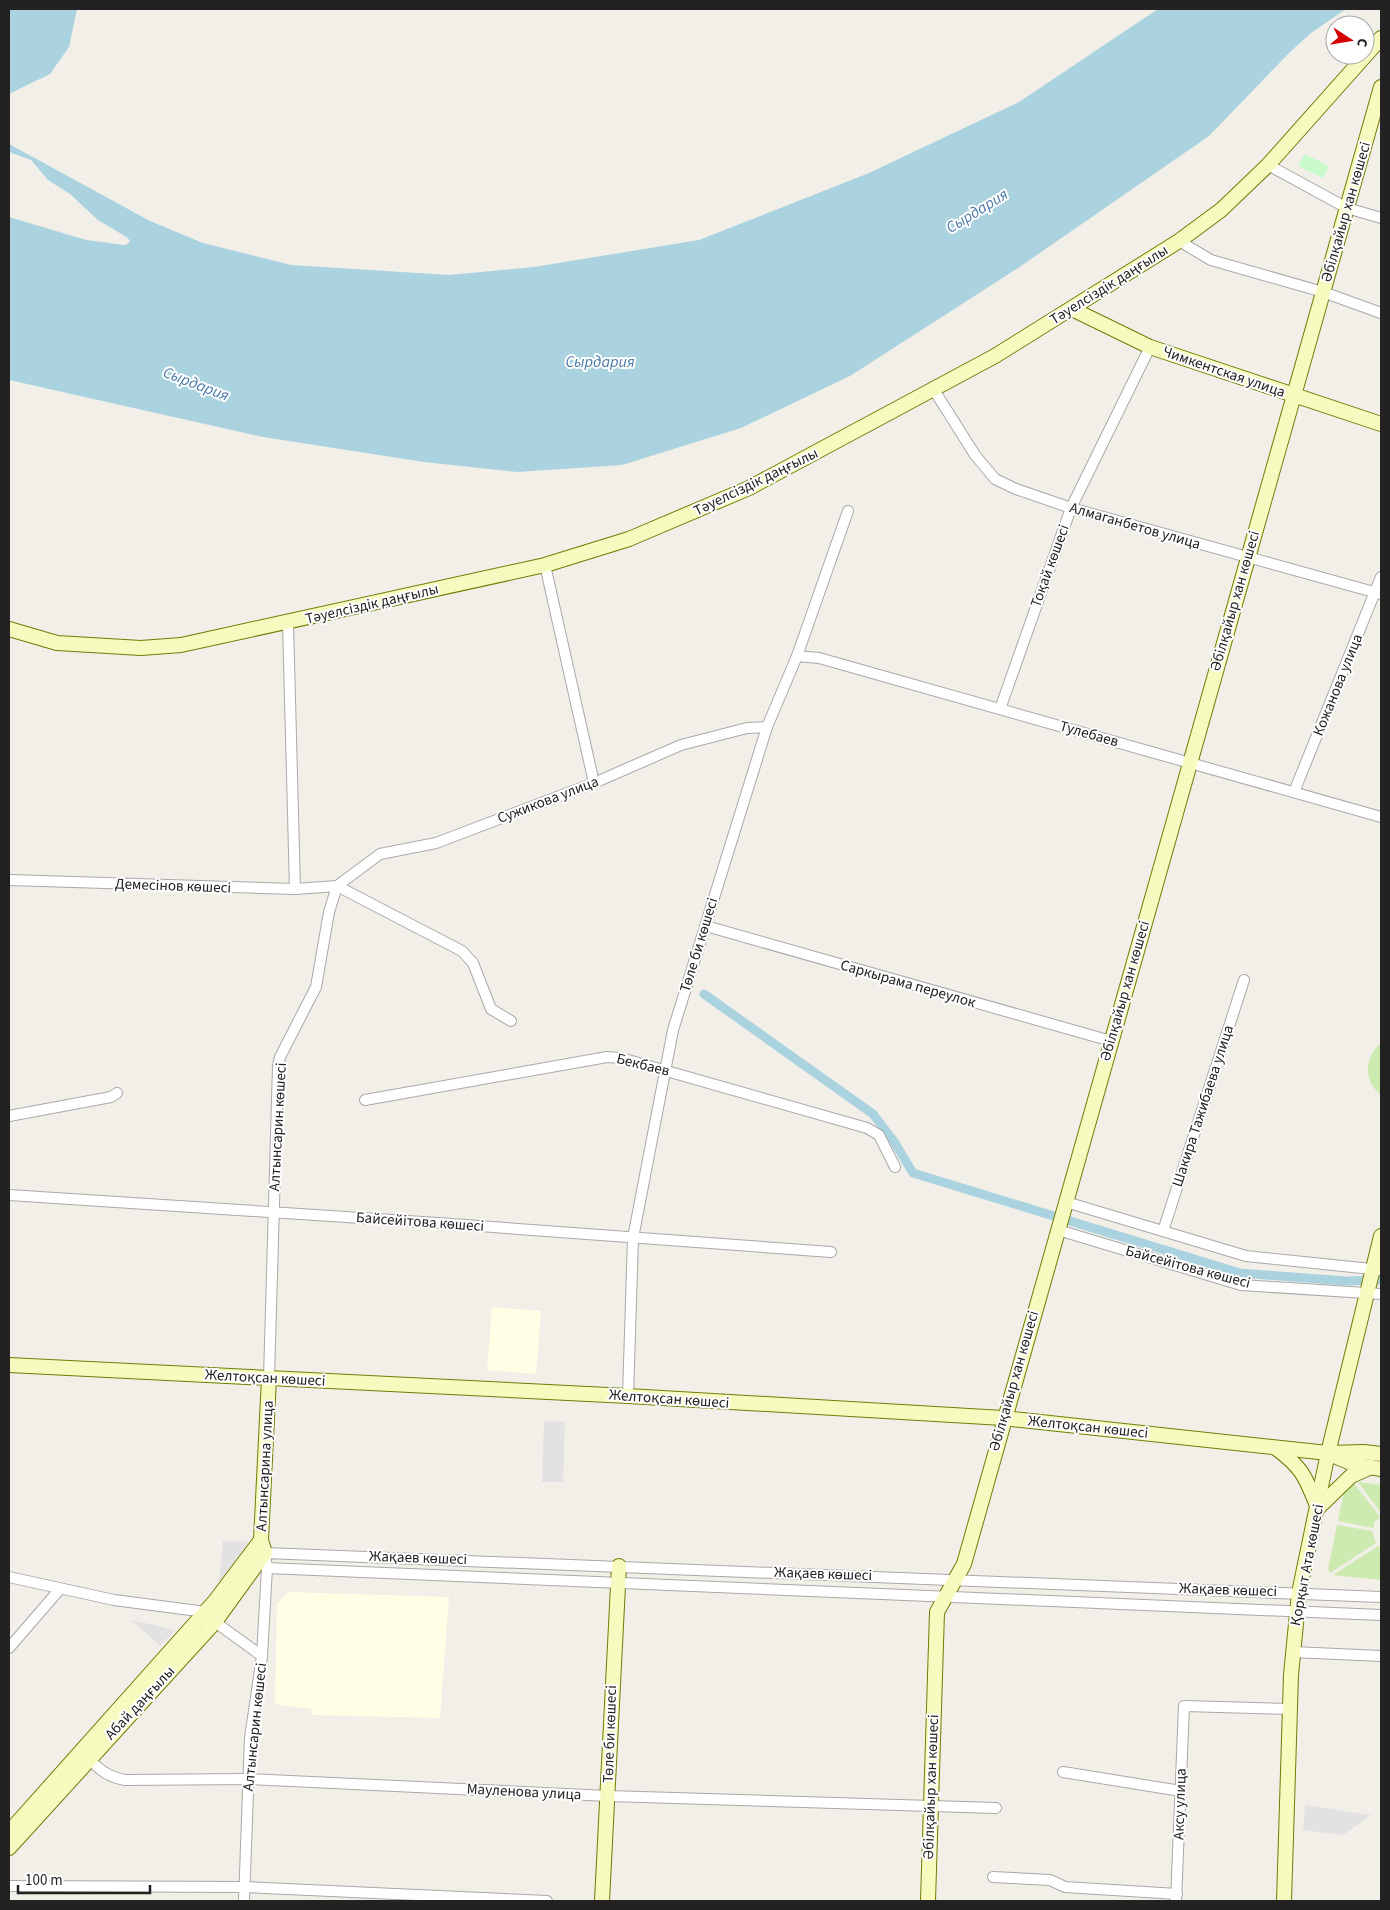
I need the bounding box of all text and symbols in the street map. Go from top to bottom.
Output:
north arrow [1325,15,1375,65]
text: С [1351,36,1372,49]
street label: Әбілқайыр хан көшесі [1316,139,1376,285]
water label: Сырдария [942,183,1012,239]
street label: Тәуелсіздік даңғылы [1046,240,1172,330]
street label: Чимкентская улица [1160,341,1288,403]
water label: Сырдария [565,351,635,373]
water label: Сырдария [160,361,233,407]
street label: Тәуелсіздік даңғылы [690,443,822,521]
street label: Алмаганбетов улица [1067,497,1203,555]
street label: Тоқай көшесі [1025,522,1075,610]
street label: Әбілқайыр хан көшесі [1205,528,1265,674]
street label: Тәуелсіздік даңғылы [303,578,441,630]
street label: Кожанова улица [1308,631,1368,739]
street label: Тулебаев [1057,716,1121,753]
street label: Сужикова улица [494,771,602,829]
street label: Демесінов көшесі [115,873,231,899]
street label: Төле би көшесі [675,895,723,995]
street label: Әбілқайыр хан көшесі [1095,918,1155,1064]
street label: Саркырама переулок [838,955,979,1014]
street label: Шакира Тажибаева улица [1167,1022,1239,1190]
street label: Бекбаев [614,1048,672,1082]
street label: Алтынсарин көшесі [264,1062,292,1192]
street label: Байсейітова көшесі [355,1207,485,1237]
street label: Байсейітова көшесі [1123,1240,1253,1294]
street label: Әбілқайыр хан көшесі [984,1308,1044,1454]
street label: Желтоқсан көшесі [204,1364,326,1392]
street label: Желтоқсан көшесі [608,1384,730,1414]
street label: Алтынсарина улица [251,1400,279,1532]
street label: Желтоқсан көшесі [1027,1410,1149,1444]
street label: Қорқыт Ата көшесі [1285,1502,1329,1628]
street label: Жақаев көшесі [369,1546,467,1570]
street label: Жақаев көшесі [774,1562,872,1586]
street label: Жақаев көшесі [1179,1578,1277,1602]
street label: Абай даңғылы [100,1661,180,1745]
street label: Алтынсарин көшесі [238,1662,272,1792]
street label: Төле би көшесі [598,1685,622,1783]
street label: Әбілқайыр хан көшесі [918,1714,944,1860]
street label: Аксу улица [1168,1768,1192,1840]
street label: Мауленова улица [466,1779,582,1805]
scale bar [18,1862,150,1894]
text: 100 m [25,1870,63,1891]

